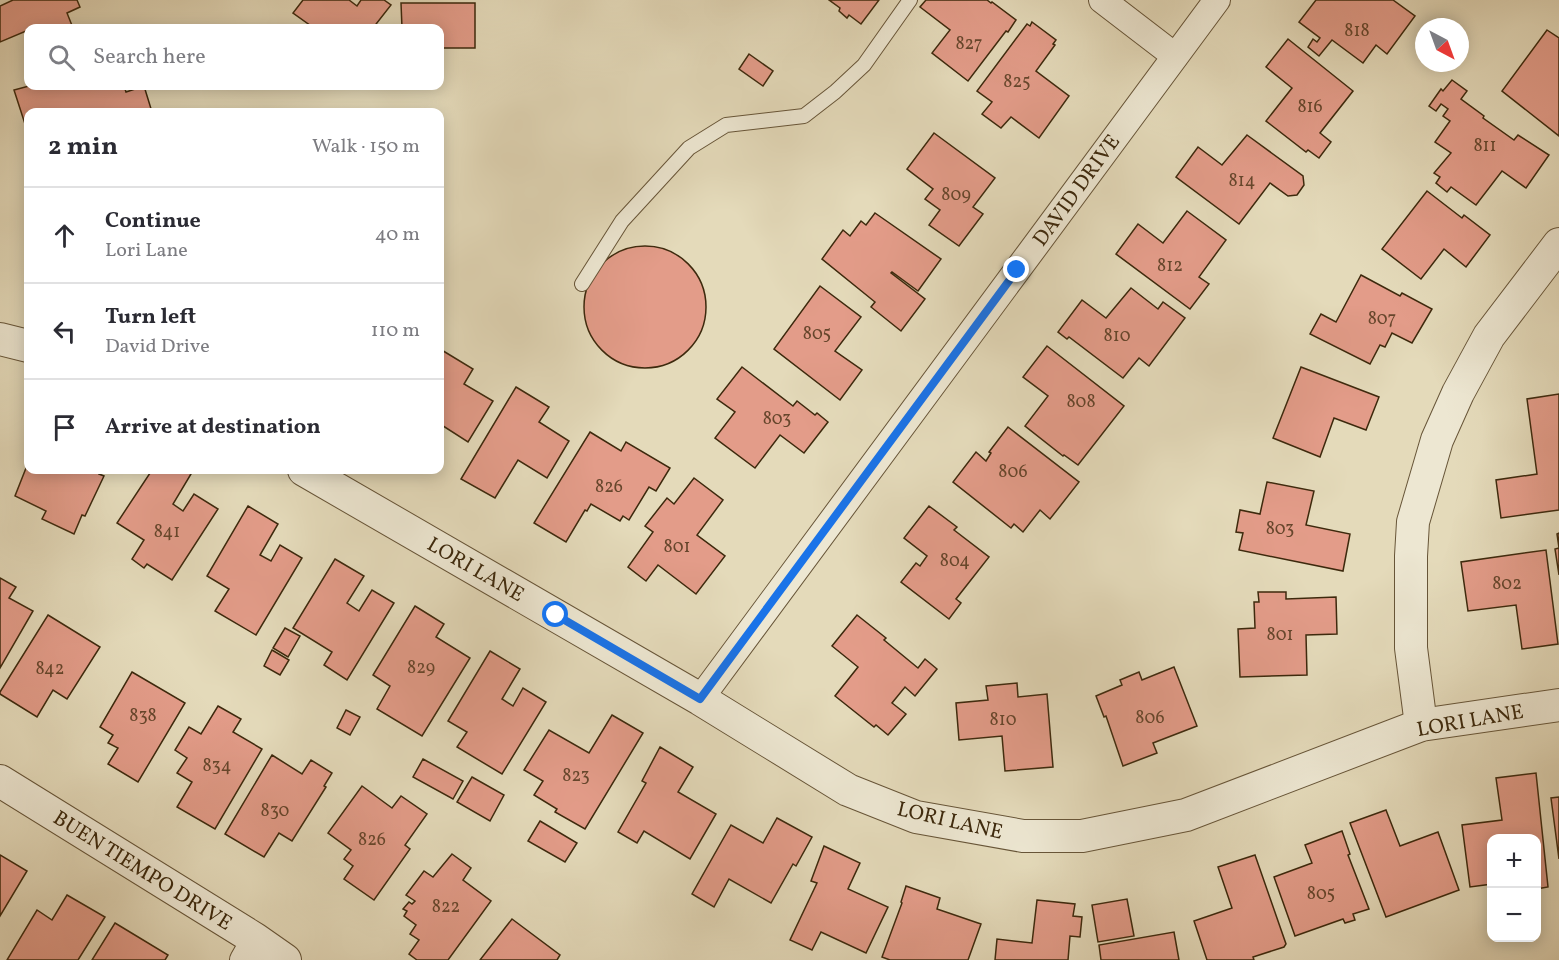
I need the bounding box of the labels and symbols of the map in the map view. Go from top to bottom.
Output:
north arrow [1415,18,1469,72]
house number: 818 [1344,19,1370,44]
house number: 827 [955,32,983,57]
house number: 825 [1003,70,1031,95]
house number: 816 [1297,95,1323,120]
street label: DAVID DRIVE [1027,129,1128,253]
house number: 811 [1473,134,1497,159]
house number: 814 [1229,169,1255,194]
house number: 809 [941,183,971,208]
house number: 812 [1157,254,1183,279]
route end [1003,256,1029,282]
house number: 807 [1368,307,1396,332]
house number: 805 [803,322,831,347]
house number: 810 [1104,324,1131,349]
house number: 808 [1066,390,1096,415]
house number: 803 [763,407,791,432]
house number: 806 [998,460,1028,485]
house number: 826 [595,475,623,500]
house number: 803 [1266,517,1294,542]
house number: 841 [154,520,180,545]
street label: LORI LANE [421,531,529,610]
house number: 801 [664,535,690,560]
house number: 804 [940,549,970,574]
house number: 802 [1492,572,1522,597]
route start [542,601,568,627]
house number: 801 [1267,623,1293,648]
house number: 829 [407,656,435,681]
house number: 842 [35,657,65,682]
street label: LORI LANE [1415,698,1526,745]
house number: 838 [129,704,157,729]
house number: 806 [1135,706,1165,731]
house number: 810 [990,708,1017,733]
house number: 834 [202,754,232,779]
house number: 823 [562,764,590,789]
street label: LORI LANE [894,795,1005,848]
house number: 830 [261,799,290,824]
street label: BUEN TIEMPO DRIVE [47,804,237,938]
house number: 826 [358,828,386,853]
house number: 805 [1307,882,1335,907]
house number: 822 [432,895,460,920]

